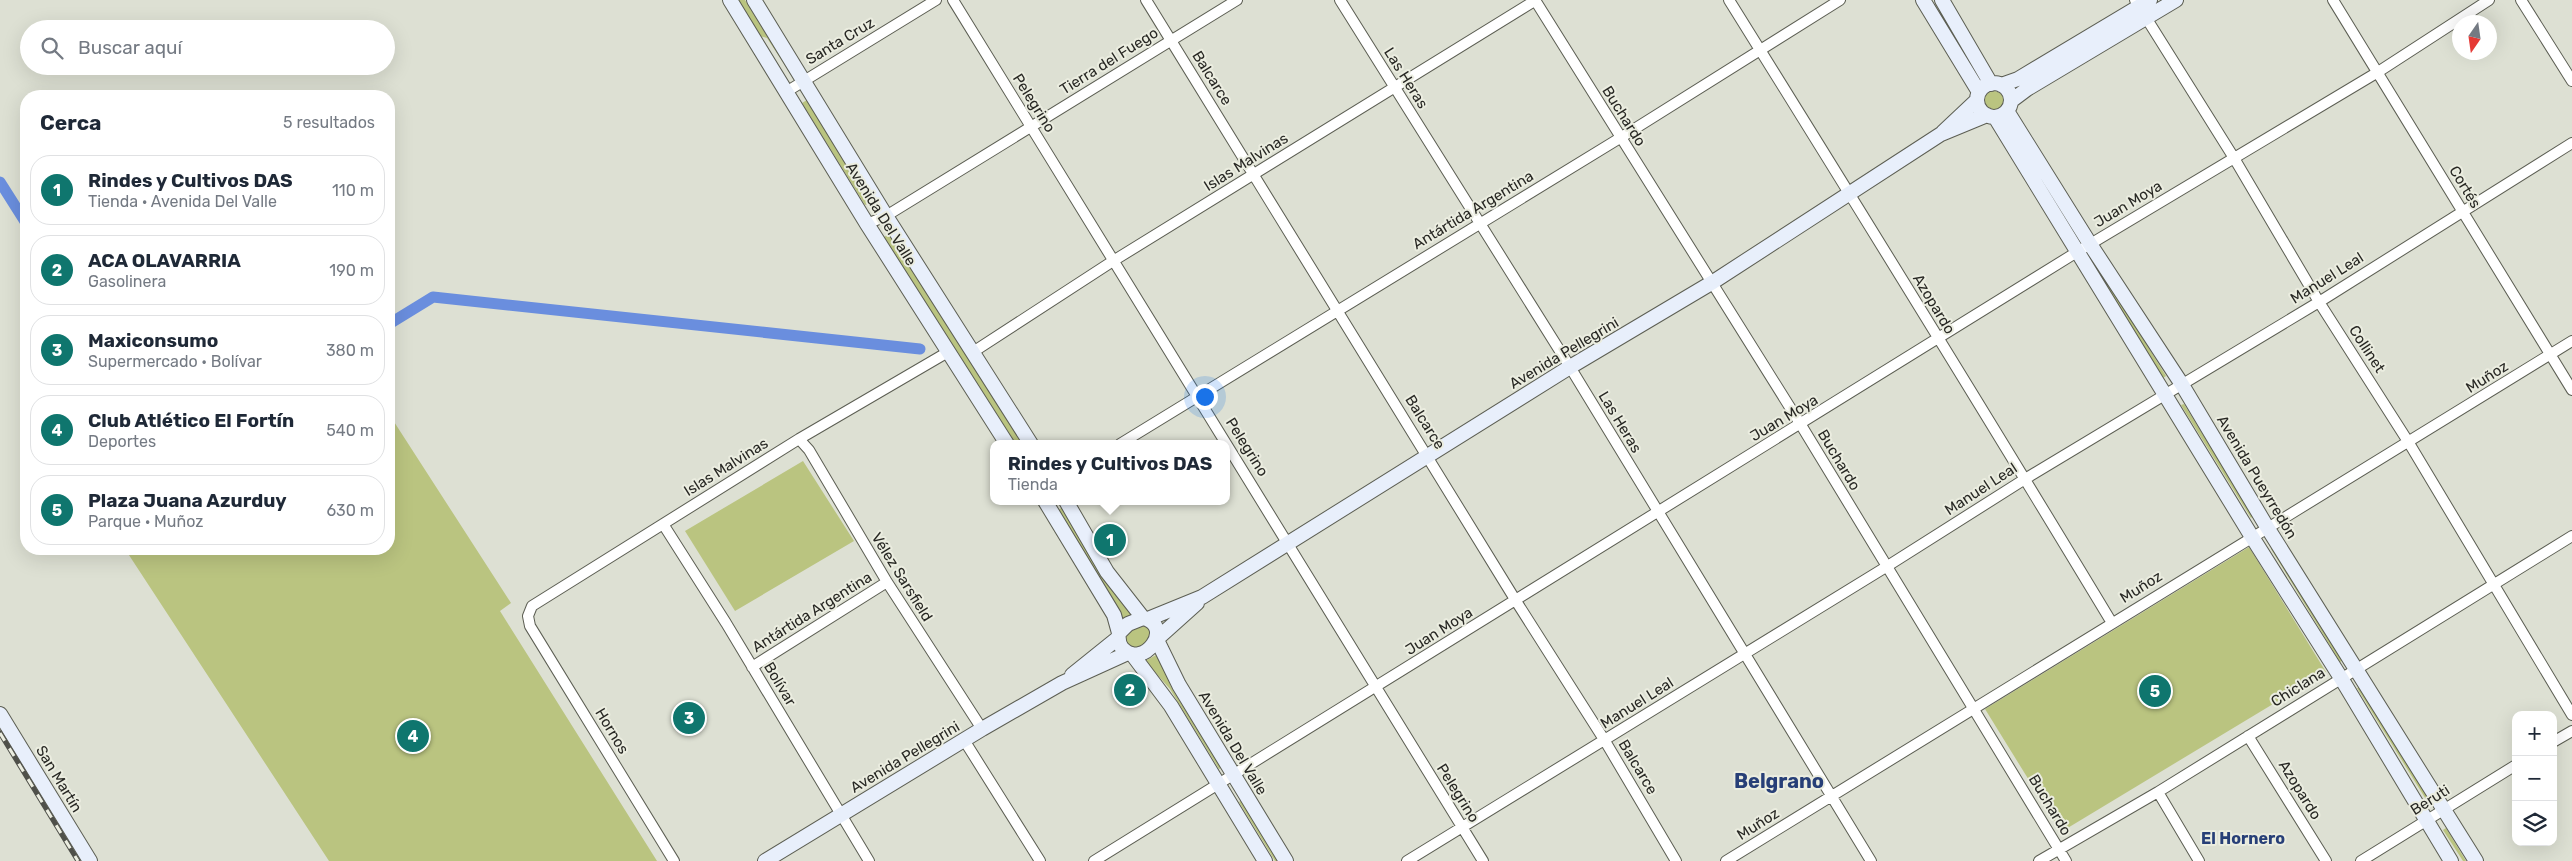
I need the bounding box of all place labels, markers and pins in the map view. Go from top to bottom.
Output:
pin: 1 [1094,521,1126,559]
pin: 2 [1114,671,1146,709]
pin: 5 [2139,672,2171,710]
pin: 3 [673,699,705,737]
pin: 4 [397,717,429,755]

